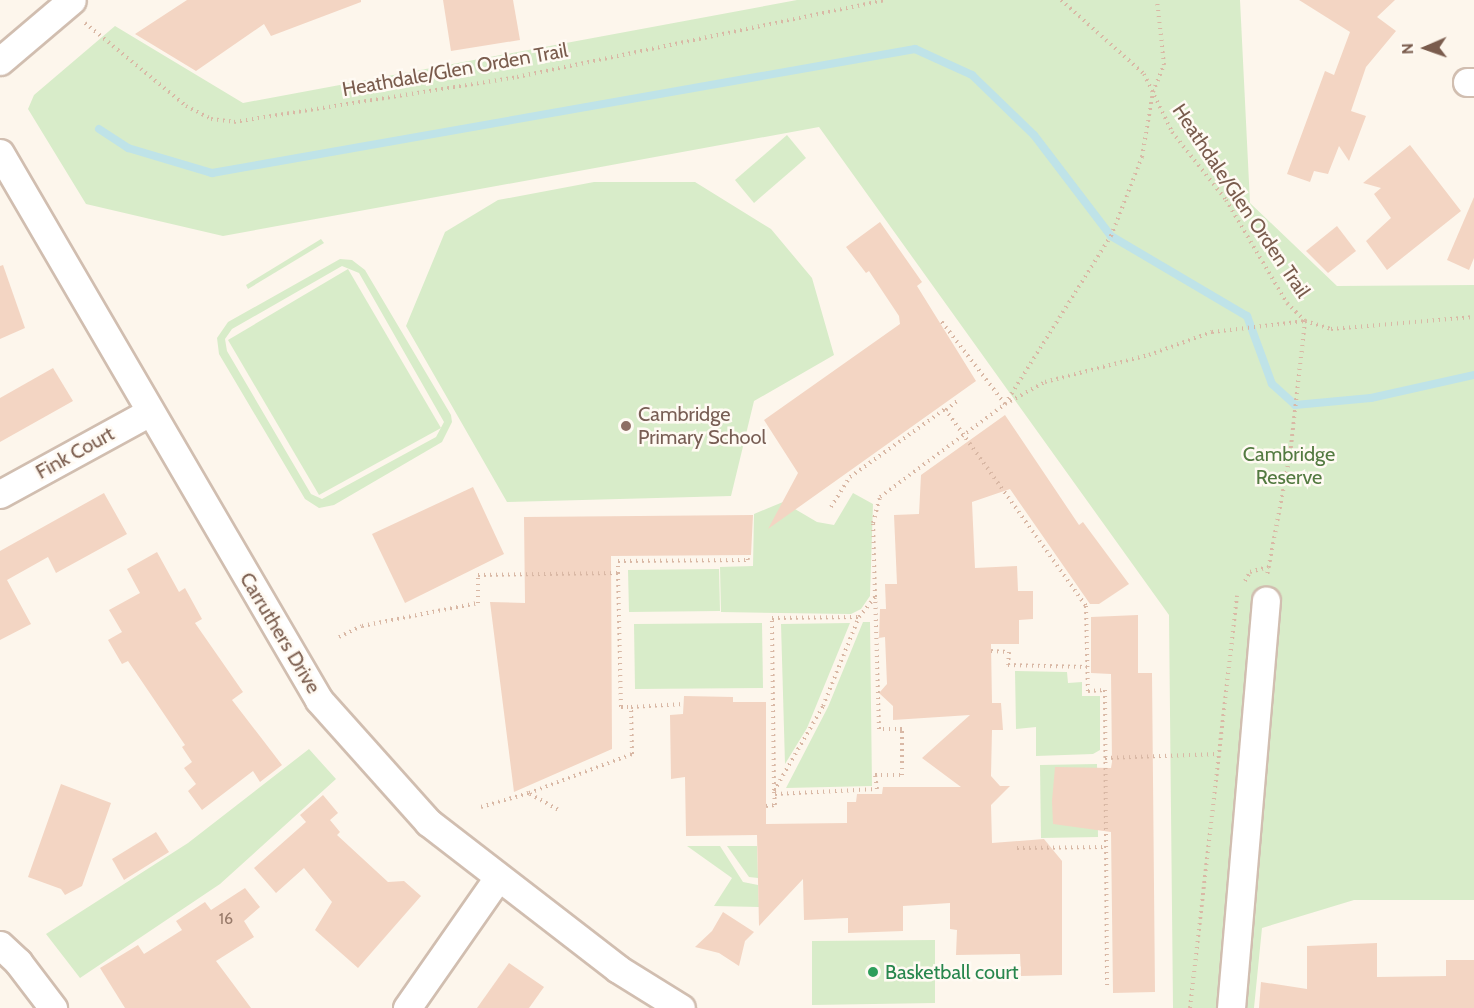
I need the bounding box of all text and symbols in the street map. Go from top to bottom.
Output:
north arrow [1396,18,1456,78]
street label: Heathdale/Glen Orden Trail [340,38,570,102]
text: N [1398,43,1417,55]
street label: Heathdale/Glen Orden Trail [1167,100,1315,302]
place label: Cambridge Primary School [638,402,766,449]
marker: Cambridge Primary School [619,419,633,433]
street label: Fink Court [32,422,118,484]
park label: Cambridge Reserve [1243,442,1335,489]
street label: Carruthers Drive [234,568,326,698]
house number: 16 [219,909,233,929]
place label: Basketball court [885,960,1018,984]
marker: Basketball court [866,965,880,979]

